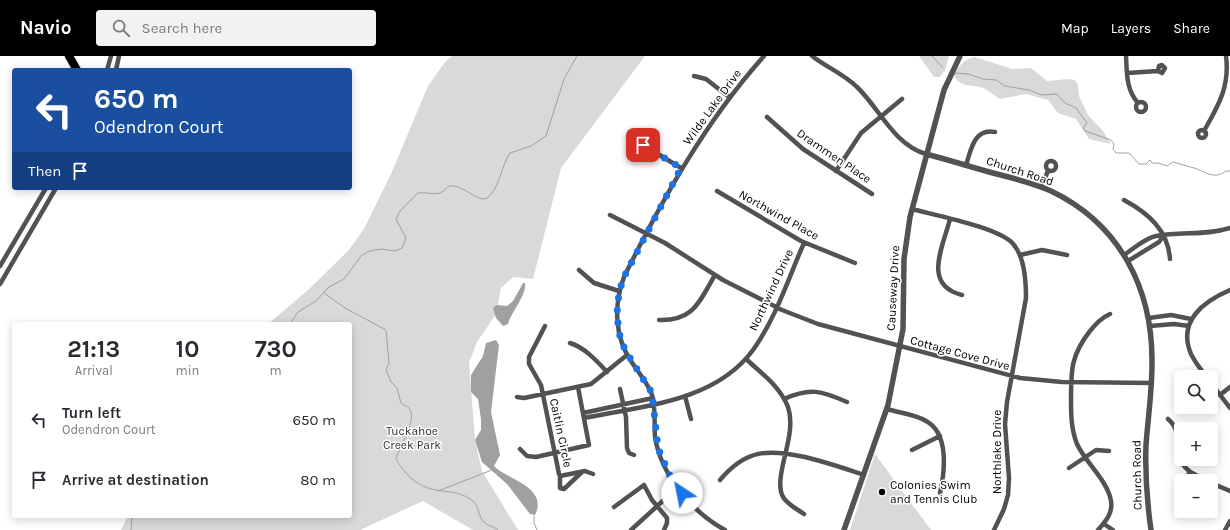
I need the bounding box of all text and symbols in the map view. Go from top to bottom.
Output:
search box [96,10,376,46]
text: Navio [20,17,72,39]
icon: search [110,17,132,39]
text: Search here [142,19,222,37]
text: Map [1061,20,1089,37]
text: Layers [1111,20,1151,37]
text: Share [1173,20,1210,37]
street label: Wilde Lake Drive [680,67,744,147]
text: 650 m [94,82,179,115]
icon: left [28,84,80,136]
text: Odendron Court [94,116,224,138]
street label: Drammen Place [794,126,874,186]
pin [626,128,660,162]
icon: arrive [632,134,654,156]
street label: Church Road [984,154,1056,188]
icon: arrive [69,160,91,182]
text: Then [28,162,61,180]
street label: Northwind Place [737,187,821,243]
street label: Causeway Drive [884,245,902,331]
street label: Northwind Drive [746,247,796,333]
street label: Cottage Cove Drive [909,333,1011,373]
text: 21:13 [67,335,120,363]
text: 10 [176,335,199,363]
text: 730 [255,335,297,363]
text: Arrival [75,363,113,378]
text: min [176,363,199,378]
text: m [270,363,282,378]
map controls [1174,370,1218,518]
button: search [1174,370,1218,414]
street label: Caitlin Circle [547,397,575,469]
text: Turn left [62,404,121,422]
icon: left [28,409,50,431]
street label: Northlake Drive [990,410,1004,494]
text: 650 m [292,411,336,429]
text: Odendron Court [62,422,156,437]
button: + [1174,422,1218,466]
park label: Tuckahoe Creek Park [383,424,441,452]
street label: Church Road [1129,440,1145,510]
icon: arrive [28,469,50,491]
text: Arrive at destination [62,471,209,489]
text: 80 m [300,471,336,489]
position arrow [661,472,703,514]
button: − [1174,474,1218,518]
place label: Colonies Swim and Tennis Club [890,478,977,506]
marker: Colonies Swim and Tennis Club [877,487,887,497]

